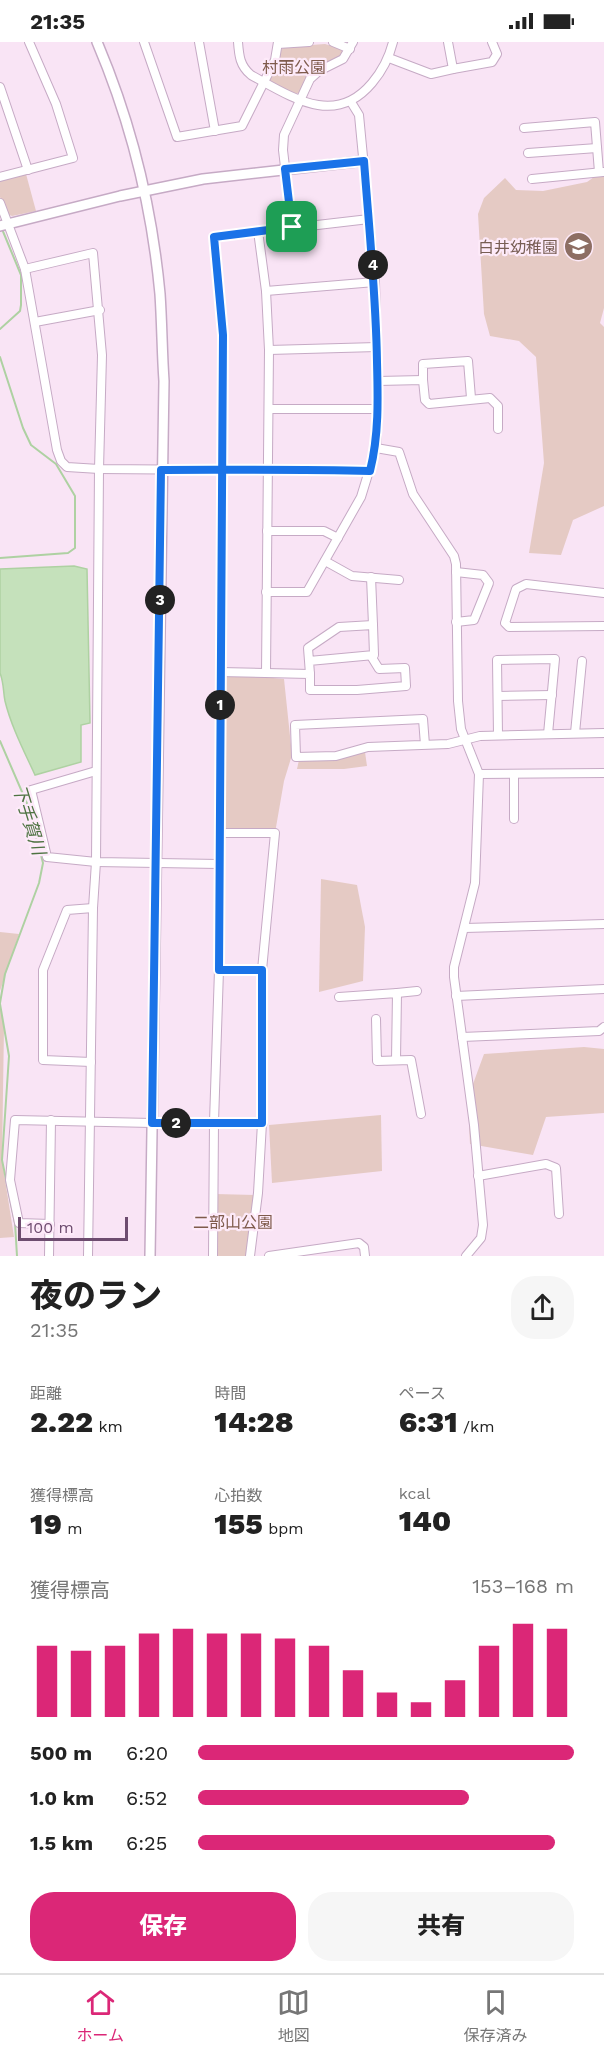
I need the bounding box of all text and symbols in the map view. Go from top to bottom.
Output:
text: 21:35 [30,9,85,34]
park label: 村雨公園 [262,58,326,77]
pin [266,201,317,252]
icon: arrive [275,210,308,243]
school or university icon: 白井幼稚園 [563,231,595,263]
place label: 白井幼稚園 [478,238,558,257]
pin: 4 [358,250,388,280]
text: 4 [368,255,378,274]
pin: 3 [145,585,175,615]
text: 3 [155,590,165,609]
pin: 1 [205,690,235,720]
text: 1 [217,695,223,714]
water label: 下手賀川 [9,782,51,859]
pin: 2 [161,1108,191,1138]
text: 2 [171,1113,181,1132]
park label: 二部山公園 [193,1213,273,1232]
scale bar [18,1214,128,1242]
text: 100 m [27,1218,74,1237]
text: 夜のラン [30,1276,162,1315]
button: share [511,1276,574,1339]
text: 21:35 [30,1318,79,1342]
text: 距離 [30,1384,62,1403]
text: 時間 [214,1384,246,1403]
text: ペース [399,1384,446,1403]
text: 2.22 [30,1404,93,1439]
text: 14:28 [214,1404,294,1439]
text: 6:31 [399,1404,458,1439]
text: km [93,1417,123,1436]
text: /km [458,1417,494,1436]
text: kcal [399,1484,430,1503]
text: 獲得標高 [30,1486,94,1505]
text: 心拍数 [214,1486,262,1505]
text: 140 [399,1503,451,1538]
text: 19 [30,1506,62,1541]
text: 155 [214,1506,263,1541]
text: m [62,1519,83,1538]
text: bpm [263,1519,303,1538]
text: 153–168 m [472,1574,574,1598]
text: 獲得標高 [30,1578,110,1602]
text: 500 m [30,1741,92,1765]
text: 6:20 [126,1741,168,1765]
text: 1.0 km [30,1786,94,1810]
text: 6:52 [126,1786,167,1810]
text: 1.5 km [30,1831,93,1855]
text: 6:25 [126,1831,167,1855]
button: 保存 [30,1892,296,1961]
button: 共有 [308,1892,574,1961]
tab: ホーム [77,1986,124,2046]
tab: 地図 [277,1986,310,2046]
tab: 保存済み [463,1986,527,2046]

